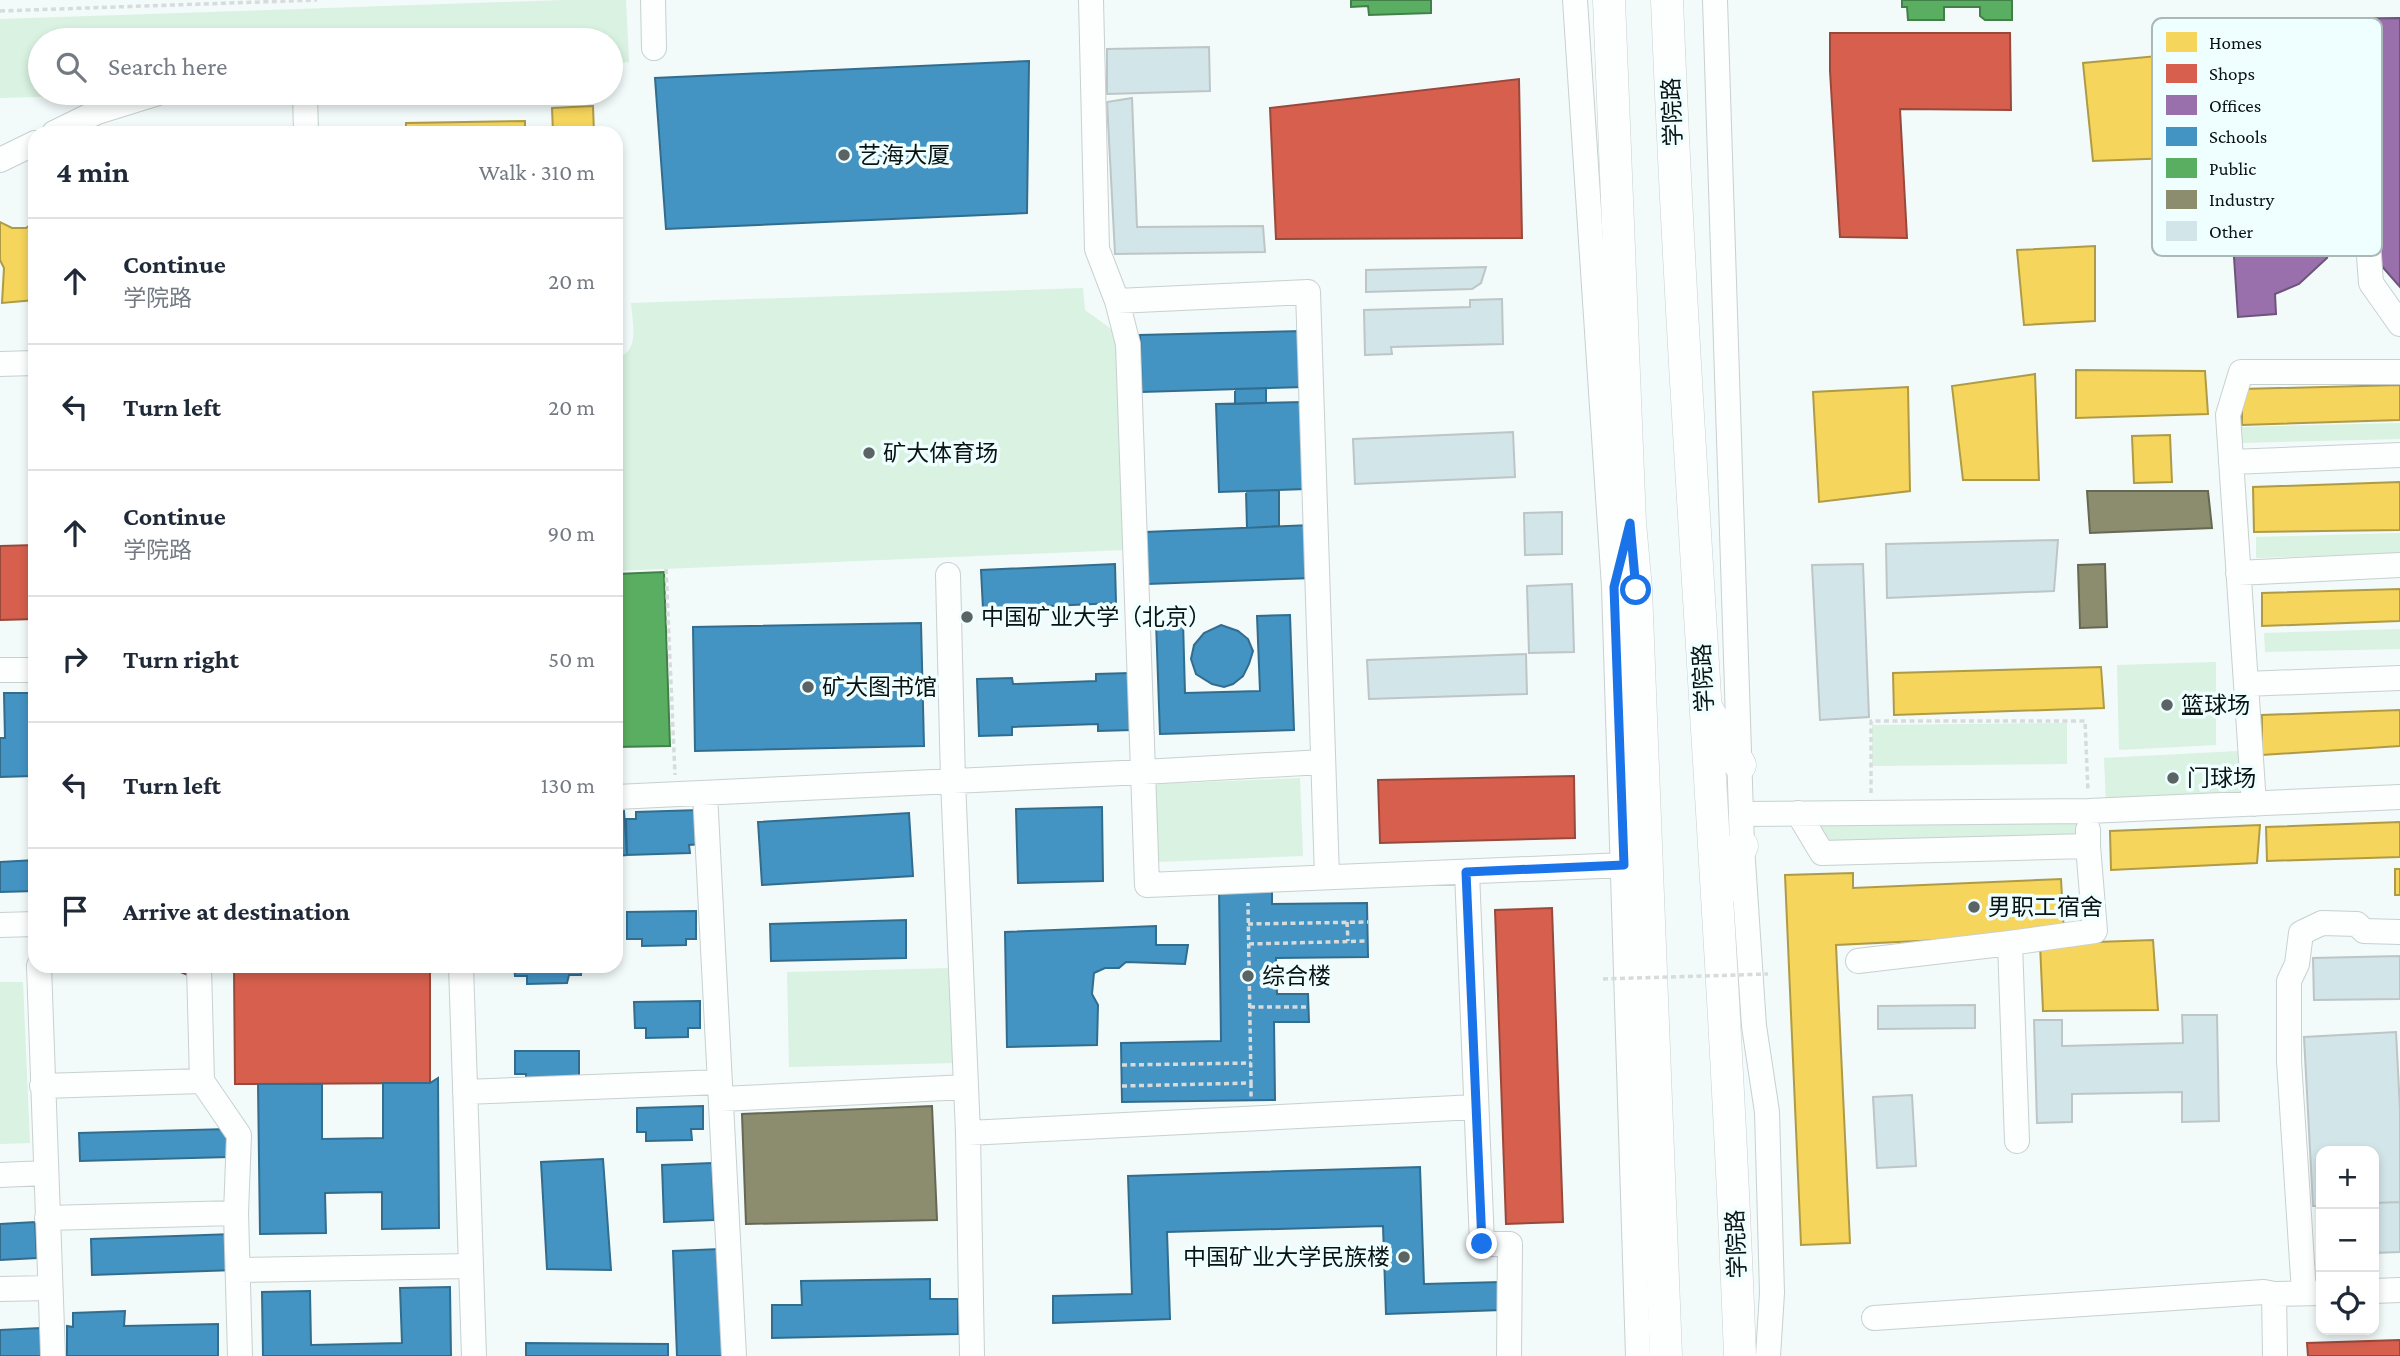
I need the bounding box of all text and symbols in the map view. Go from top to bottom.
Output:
legend [2152,18,2382,256]
search box [28,28,623,105]
text: Homes [2209,32,2262,53]
icon: search [52,48,90,86]
text: Search here [108,52,227,81]
text: Shops [2209,63,2255,84]
street label: 学院路 [1658,77,1686,147]
text: Offices [2209,95,2261,116]
text: Schools [2209,126,2267,147]
place label: 艺海大厦 [858,142,950,168]
marker: 艺海大厦 [836,147,852,163]
text: 4 min [56,155,129,188]
text: Public [2209,158,2256,179]
text: Walk · 310 m [479,159,595,185]
text: Industry [2209,189,2275,210]
text: Other [2209,221,2254,242]
text: Continue [123,250,226,279]
icon: ahead [56,262,94,300]
text: 20 m [548,268,595,294]
text: 学院路 [123,285,192,311]
icon: left [56,388,94,426]
text: Turn left [123,393,221,422]
text: 20 m [548,394,595,420]
place label: 矿大体育场 [883,440,998,466]
marker: 矿大体育场 [861,445,877,461]
text: Continue [123,502,226,531]
icon: ahead [56,514,94,552]
text: 90 m [548,520,595,546]
text: 学院路 [123,537,192,563]
route start [1620,574,1651,605]
place label: 中国矿业大学（北京） [981,604,1211,630]
marker: 中国矿业大学（北京） [959,609,975,625]
icon: right [56,640,94,678]
street label: 学院路 [1688,643,1718,713]
text: Turn right [123,645,239,674]
text: 50 m [548,646,595,672]
place label: 矿大图书馆 [822,674,937,700]
marker: 矿大图书馆 [800,679,816,695]
place label: 篮球场 [2181,692,2250,718]
marker: 篮球场 [2159,697,2175,713]
place label: 门球场 [2187,765,2256,791]
icon: left [56,766,94,804]
marker: 门球场 [2165,770,2181,786]
text: Turn left [123,771,221,800]
text: 130 m [541,772,595,798]
icon: arrive [56,892,94,930]
place label: 男职工宿舍 [1988,894,2103,920]
text: Arrive at destination [123,897,350,926]
marker: 男职工宿舍 [1966,899,1982,915]
place label: 综合楼 [1262,963,1331,989]
marker: 综合楼 [1240,968,1256,984]
map controls [2316,1146,2379,1335]
button: + [2316,1146,2379,1209]
street label: 学院路 [1722,1209,1750,1279]
button: − [2316,1209,2379,1272]
route end [1466,1228,1497,1259]
place label: 中国矿业大学民族楼 [1183,1244,1390,1270]
marker: 中国矿业大学民族楼 [1396,1249,1412,1265]
button: locate [2316,1272,2379,1335]

